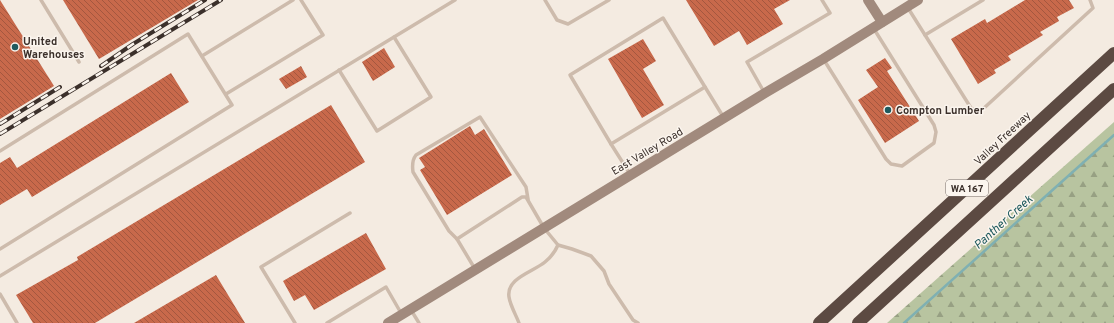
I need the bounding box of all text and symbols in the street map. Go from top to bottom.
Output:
place label: United Warehouses [23,35,85,62]
marker: United Warehouses [10,42,20,52]
place label: Compton Lumber [896,104,985,118]
marker: Compton Lumber [883,105,893,115]
street label: Valley Freeway [971,109,1034,169]
street label: East Valley Road [609,125,686,179]
road number: WA 167 [946,180,988,196]
water label: Panther Creek [971,191,1037,253]

